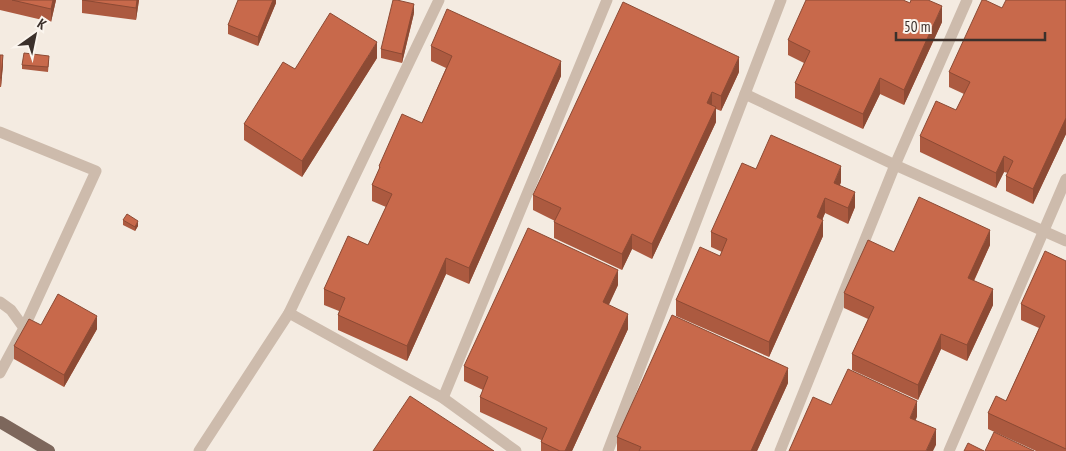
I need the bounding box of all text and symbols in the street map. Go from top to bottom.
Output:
north arrow [10,10,60,60]
scale bar [896,10,1045,42]
text: K [34,15,51,34]
text: 50 m [904,17,930,36]

